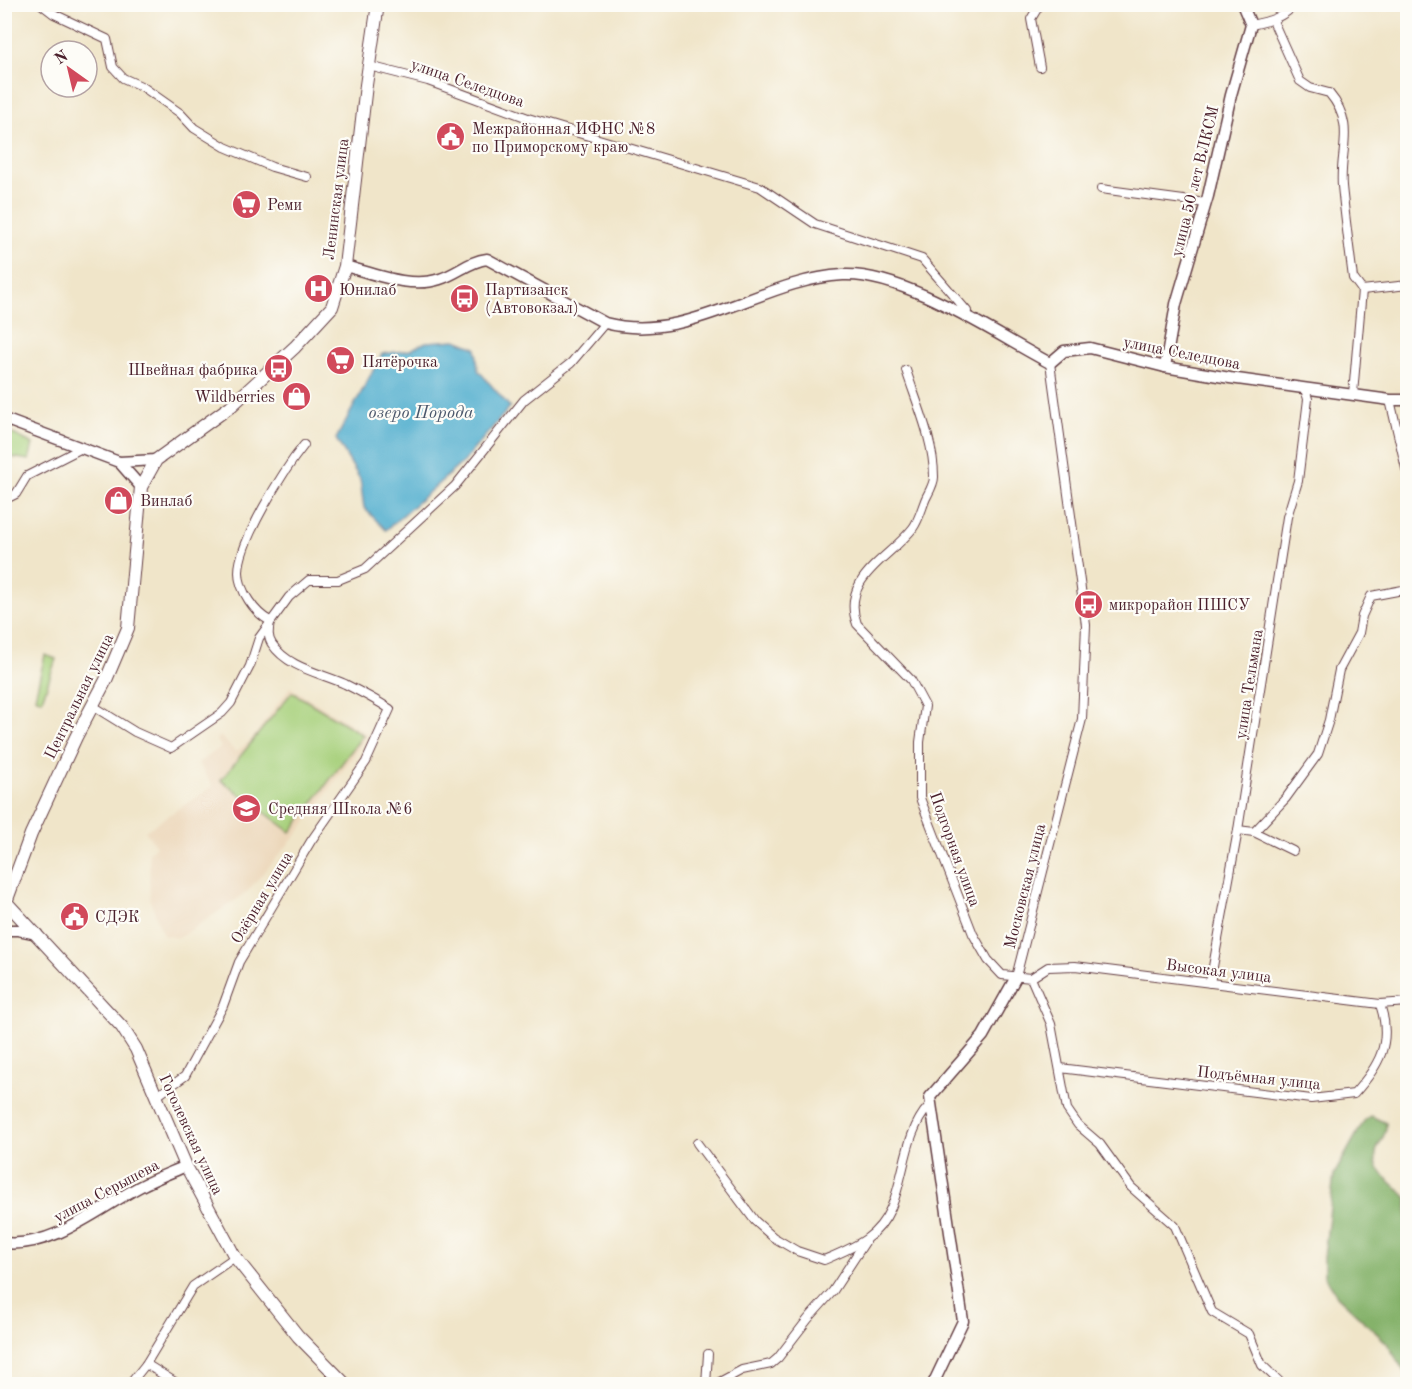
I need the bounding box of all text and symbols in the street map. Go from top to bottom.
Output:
north arrow [39,39,99,99]
text: N [52,48,72,68]
street label: улица Селедцова [408,57,526,111]
street label: улица 50 лет ВЛКСМ [1169,104,1222,259]
public building icon: Межрайонная ИФНС №8 по Приморскому краю [435,121,467,153]
place label: Межрайонная ИФНС №8 по Приморскому краю [472,122,655,156]
street label: Ленинская улица [322,137,352,261]
supermarket icon: Реми [230,188,262,220]
place label: Реми [267,198,302,214]
hospital icon: Юнилаб [302,273,334,305]
bus stop icon: Партизанск (Автовокзал) [448,282,480,314]
place label: Юнилаб [339,283,396,299]
place label: Партизанск (Автовокзал) [485,283,579,317]
street label: улица Селедцова [1122,335,1242,373]
supermarket icon: Пятёрочка [325,345,357,377]
bus stop icon: Швейная фабрика [263,353,295,385]
place label: Пятёрочка [362,355,438,371]
place label: Швейная фабрика [128,363,258,379]
shop icon: Wildberries [280,380,312,412]
place label: Wildberries [194,390,275,406]
water label: озеро Порода [368,404,474,422]
shop icon: Винлаб [103,484,135,516]
place label: Винлаб [140,494,192,510]
bus stop icon: микрорайон ПШСУ [1072,588,1104,620]
place label: микрорайон ПШСУ [1109,598,1250,614]
street label: улица Тельмана [1233,628,1267,741]
street label: Центральная улица [42,631,117,762]
street label: Подгорная улица [926,790,982,909]
school or university icon: Средняя Школа №6 [231,792,263,824]
place label: Средняя Школа №6 [268,802,413,818]
street label: Московская улица [1003,822,1049,951]
street label: Озёрная улица [229,849,296,947]
public building icon: СДЭК [58,900,90,932]
place label: СДЭК [95,910,140,926]
street label: Высокая улица [1165,958,1273,986]
street label: Подъёмная улица [1196,1065,1322,1093]
street label: Гоголевская улица [155,1072,225,1198]
street label: улица Серышева [52,1157,162,1226]

